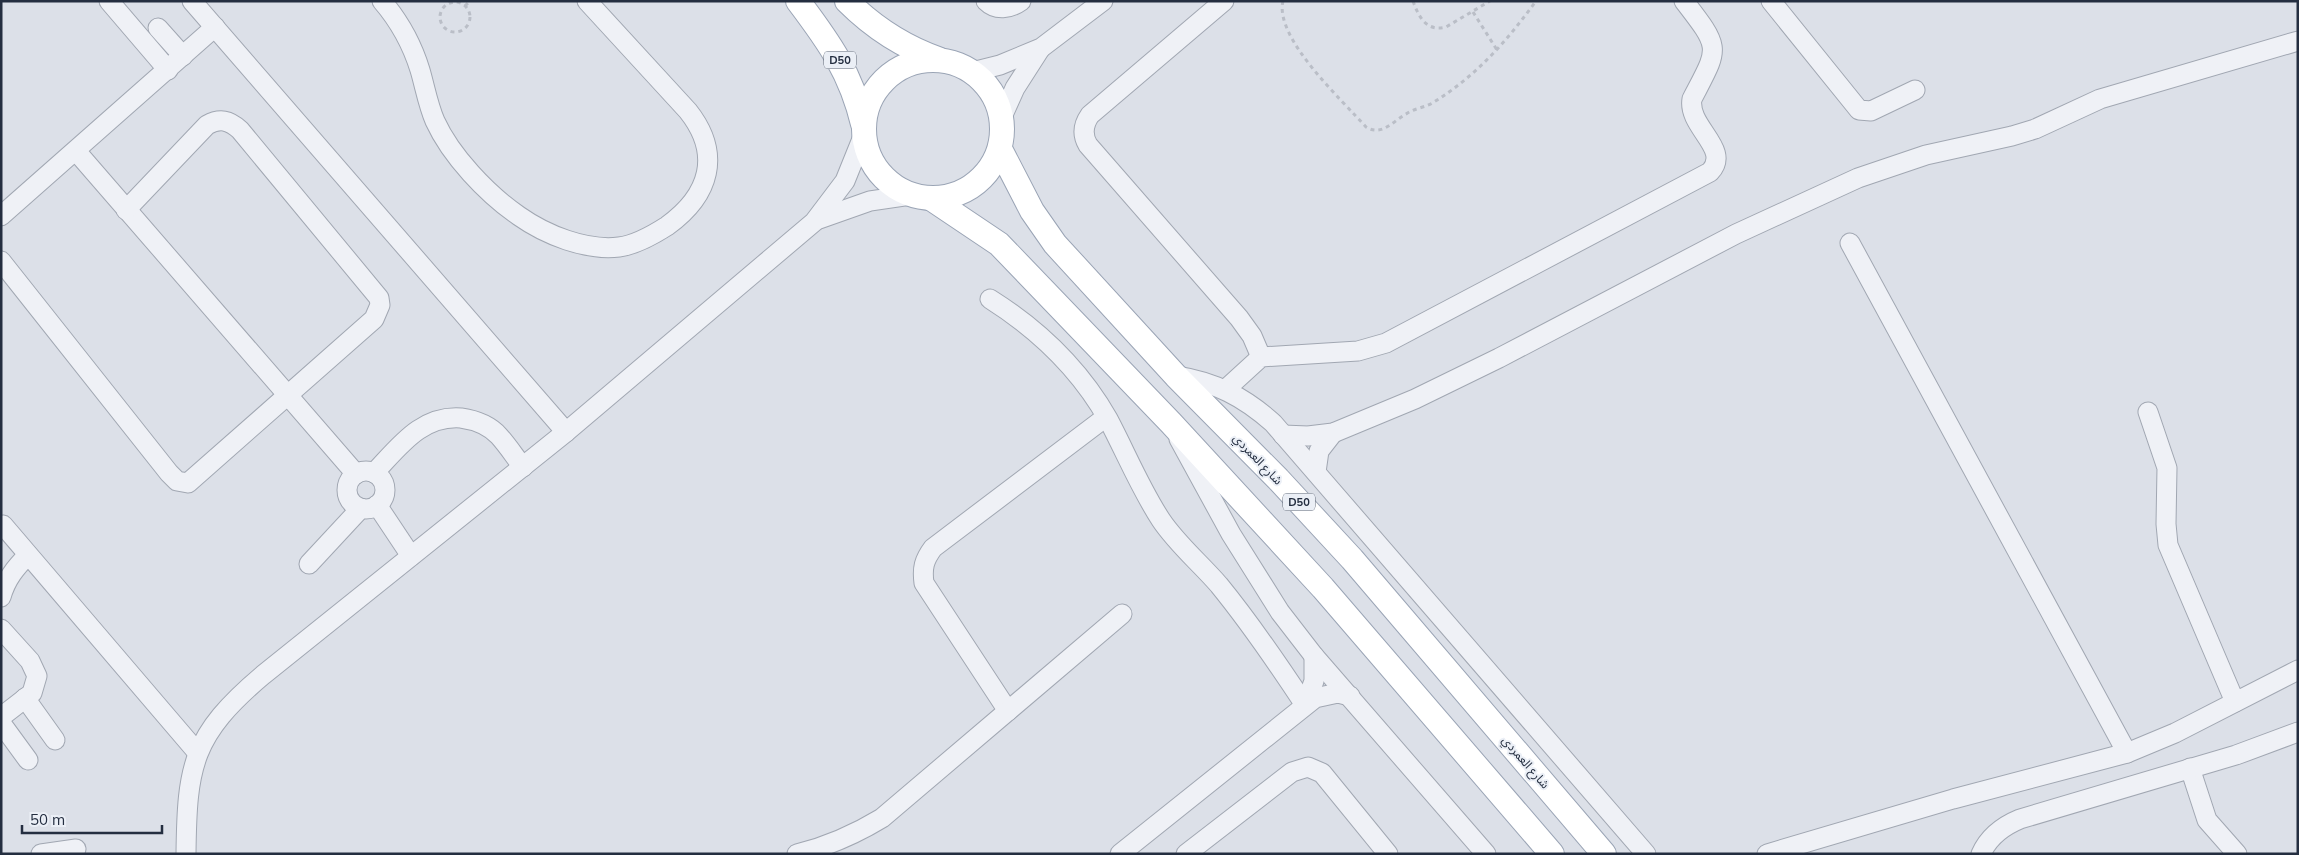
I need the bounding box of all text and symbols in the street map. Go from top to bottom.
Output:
road number: D50 [824,52,856,68]
street label: شارع العمردي [1228,430,1286,489]
road number: D50 [1283,494,1315,511]
street label: شارع العمردي [1497,733,1553,793]
scale bar [22,802,162,834]
text: 50 m [30,810,65,829]

